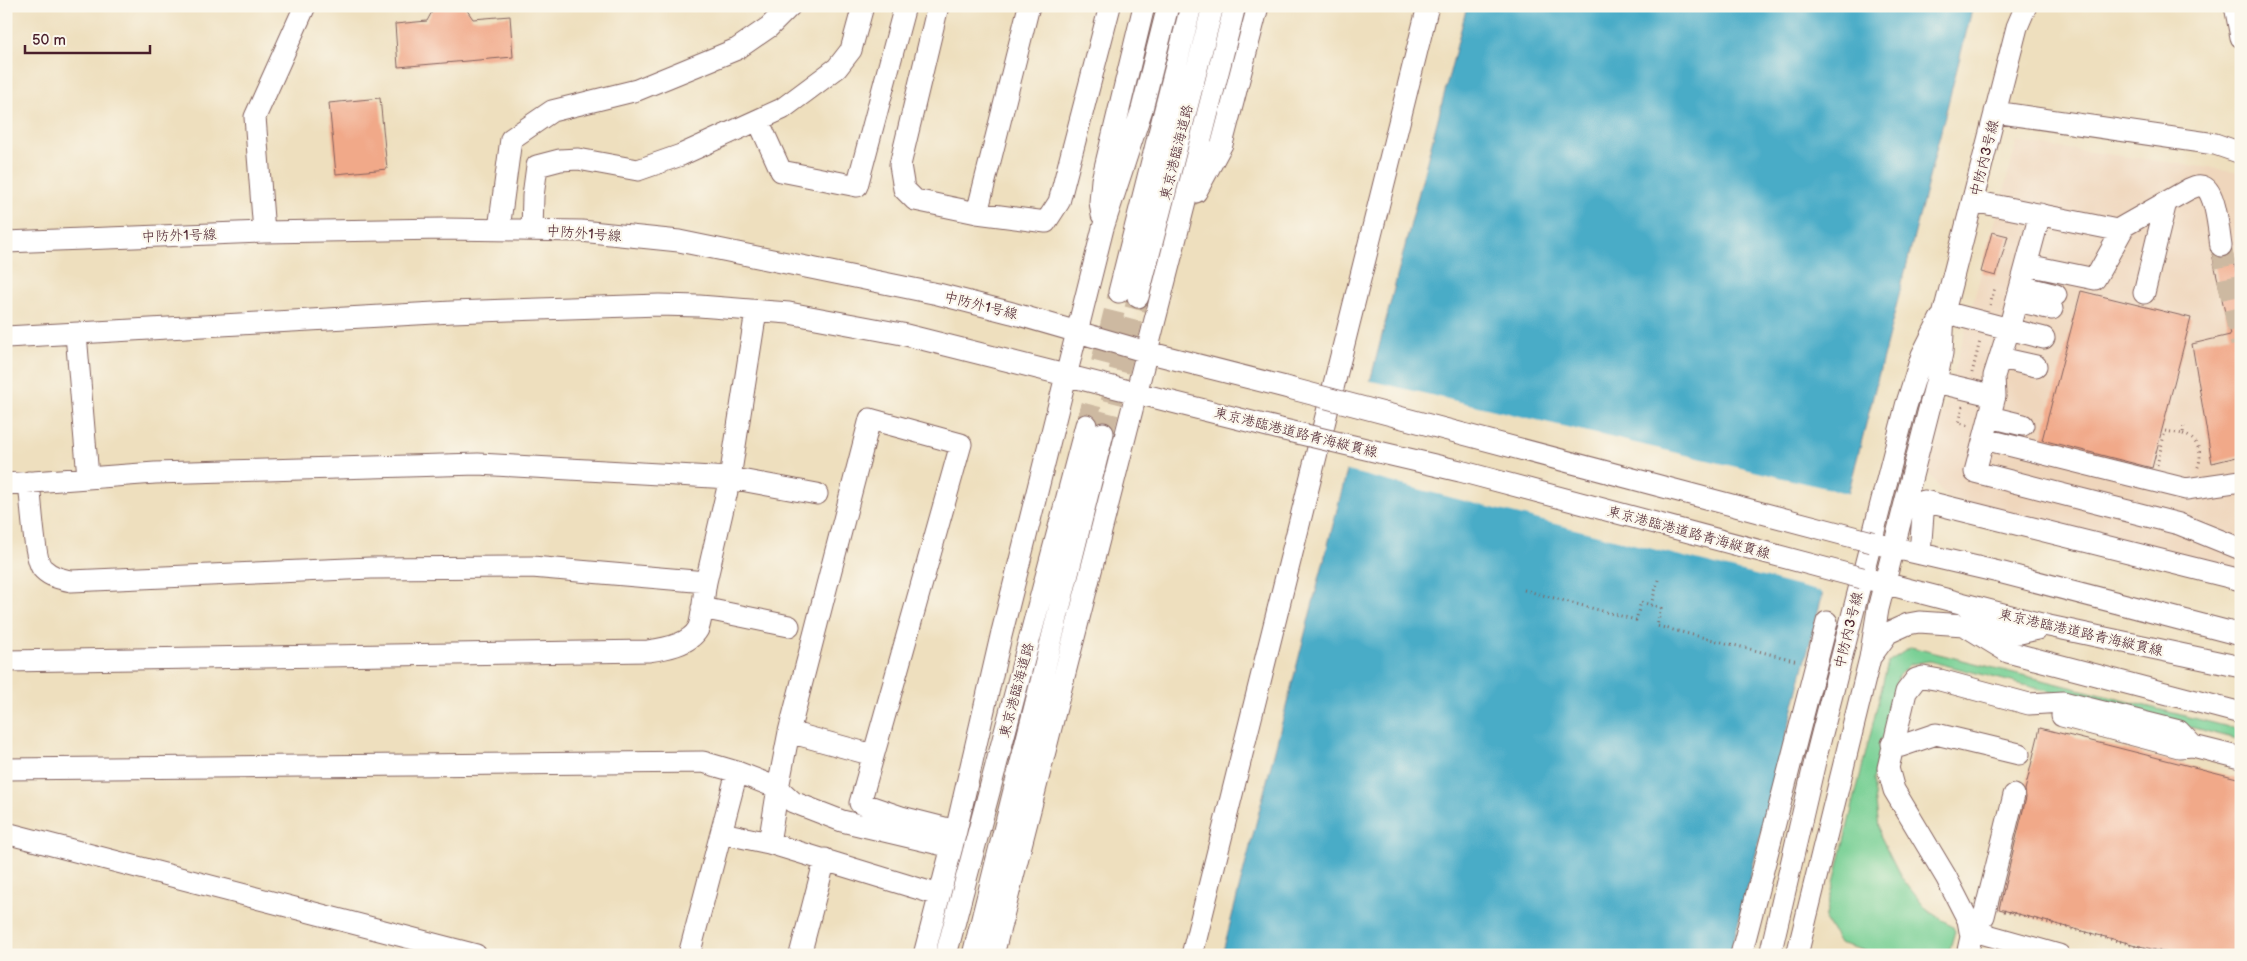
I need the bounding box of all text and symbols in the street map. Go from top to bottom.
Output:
scale bar [25,22,150,54]
text: 50 m [32,31,66,50]
street label: 東京港臨海道路 [1156,103,1197,202]
street label: 中防内3号線 [1967,118,2002,198]
street label: 中防外1号線 [546,222,622,245]
street label: 中防外1号線 [141,226,217,245]
street label: 中防外1号線 [942,288,1020,323]
street label: 東京港臨港道路青海縦貫線 [1212,404,1379,461]
street label: 東京港臨港道路青海縦貫線 [1606,503,1772,562]
street label: 中防内3号線 [1831,590,1866,670]
street label: 東京港臨港道路青海縦貫線 [1997,605,2165,660]
street label: 東京港臨海道路 [996,641,1037,740]

